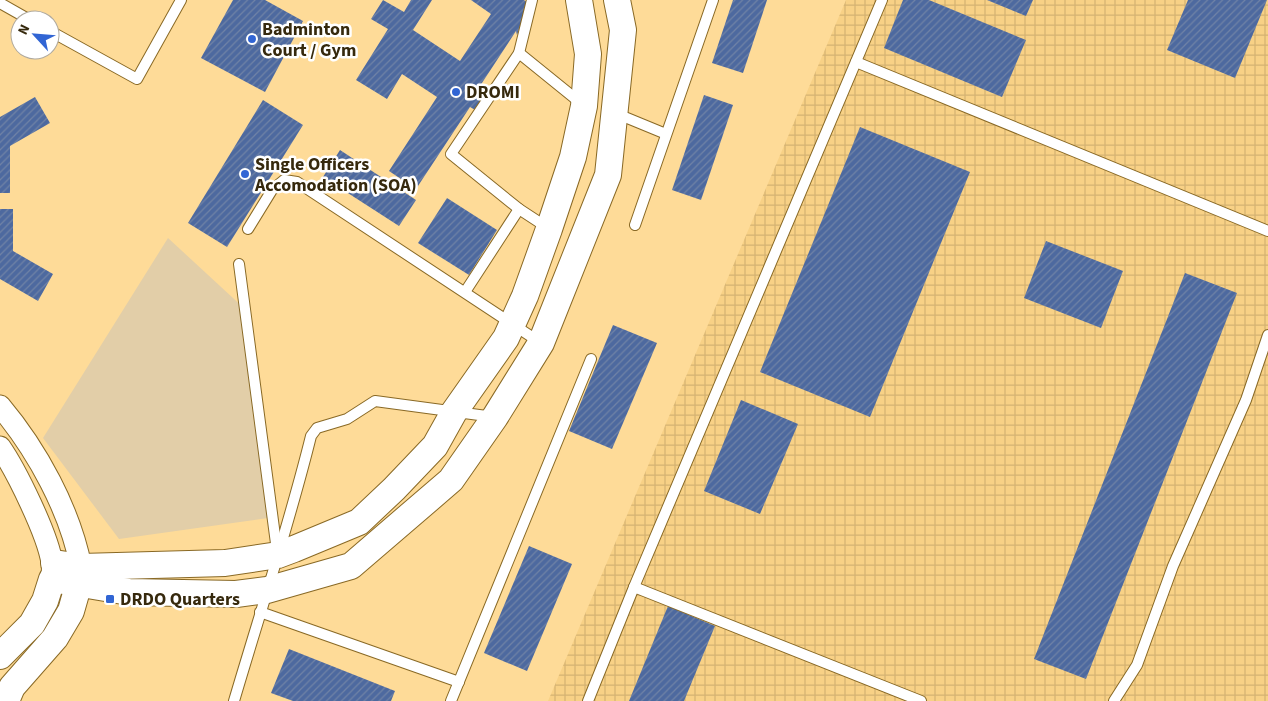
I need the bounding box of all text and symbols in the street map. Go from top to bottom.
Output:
north arrow [10,10,60,60]
place label: Badminton Court / Gym [262,17,356,63]
text: N [13,21,35,38]
marker: Badminton Court / Gym [246,33,258,45]
place label: DROMI [466,80,520,105]
marker: DROMI [450,86,462,98]
place label: Single Officers Accomodation (SOA) [254,152,417,198]
marker: Single Officers Accomodation (SOA) [239,168,251,180]
place label: DRDO Quarters [120,587,240,612]
marker: DRDO Quarters [104,593,116,605]

